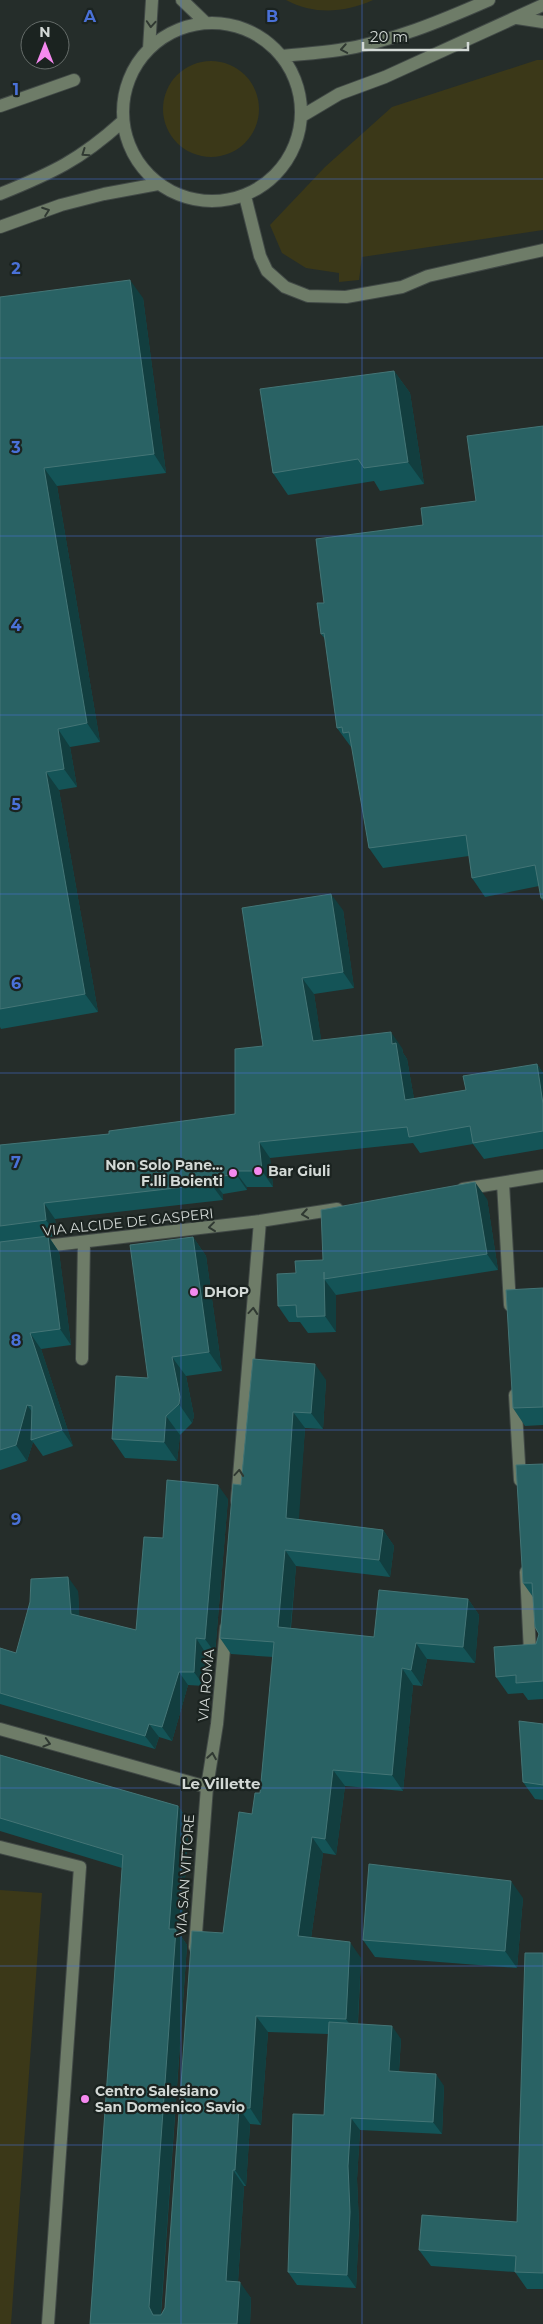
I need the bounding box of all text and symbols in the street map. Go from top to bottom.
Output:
text: A [83,7,97,26]
text: B [266,7,278,26]
north arrow [20,20,70,70]
scale bar [363,20,468,52]
one-way arrow [146,21,157,29]
text: N [39,23,51,41]
text: 20 m [370,27,408,46]
one-way arrow [339,44,348,54]
text: 1 [13,80,19,99]
one-way arrow [81,147,91,156]
one-way arrow [41,207,50,217]
text: 2 [11,259,21,278]
text: 3 [10,438,21,457]
text: 4 [10,616,22,635]
text: 5 [11,795,21,814]
text: 6 [11,974,21,993]
text: 7 [11,1153,21,1172]
place label: Non Solo Pane... F.lli Boienti [105,1156,223,1190]
place label: Bar Giuli [268,1162,330,1180]
marker: Bar Giuli [252,1165,264,1177]
marker: Non Solo Pane... F.lli Boienti [227,1167,239,1179]
street label: VIA ALCIDE DE GASPERI [42,1204,214,1240]
one-way arrow [301,1209,309,1219]
one-way arrow [207,1222,216,1232]
place label: DHOP [204,1283,249,1301]
marker: DHOP [188,1286,200,1298]
one-way arrow [247,1307,258,1315]
text: 8 [11,1331,21,1350]
one-way arrow [233,1468,244,1476]
text: 9 [11,1510,21,1529]
street label: VIA ROMA [194,1647,218,1722]
one-way arrow [42,1737,50,1747]
one-way arrow [207,1752,217,1761]
district label: Le Villette [182,1774,260,1793]
street label: VIA SAN VITTORE [172,1813,198,1937]
place label: Centro Salesiano San Domenico Savio [95,2082,245,2116]
marker: Centro Salesiano San Domenico Savio [79,2093,91,2105]

